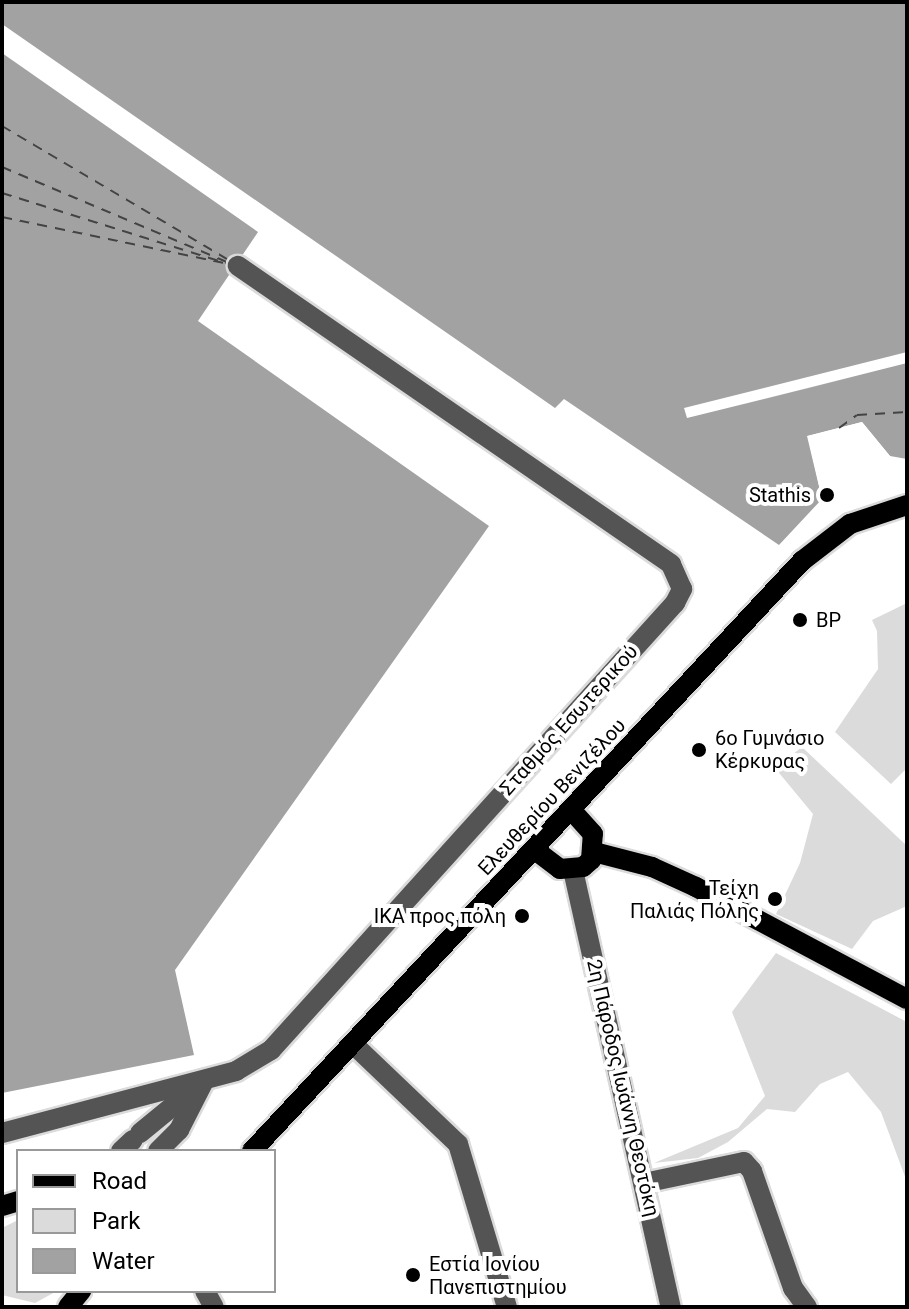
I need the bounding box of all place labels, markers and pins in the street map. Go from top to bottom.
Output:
place label: Stathis [749,483,811,507]
marker: Stathis [818,486,836,504]
place label: BP [816,608,841,632]
marker: BP [791,611,809,629]
place label: 6ο Γυμνάσιο Κέρκυρας [715,726,824,773]
marker: 6ο Γυμνάσιο Κέρκυρας [690,741,708,759]
place label: Τείχη Παλιάς Πόλης [630,876,759,923]
marker: Τείχη Παλιάς Πόλης [766,890,784,908]
place label: ΙΚΑ προς πόλη [374,904,506,928]
marker: ΙΚΑ προς πόλη [513,907,531,925]
place label: Εστία Ιονίου Πανεπιστημίου [429,1252,567,1299]
marker: Εστία Ιονίου Πανεπιστημίου [404,1266,422,1284]

